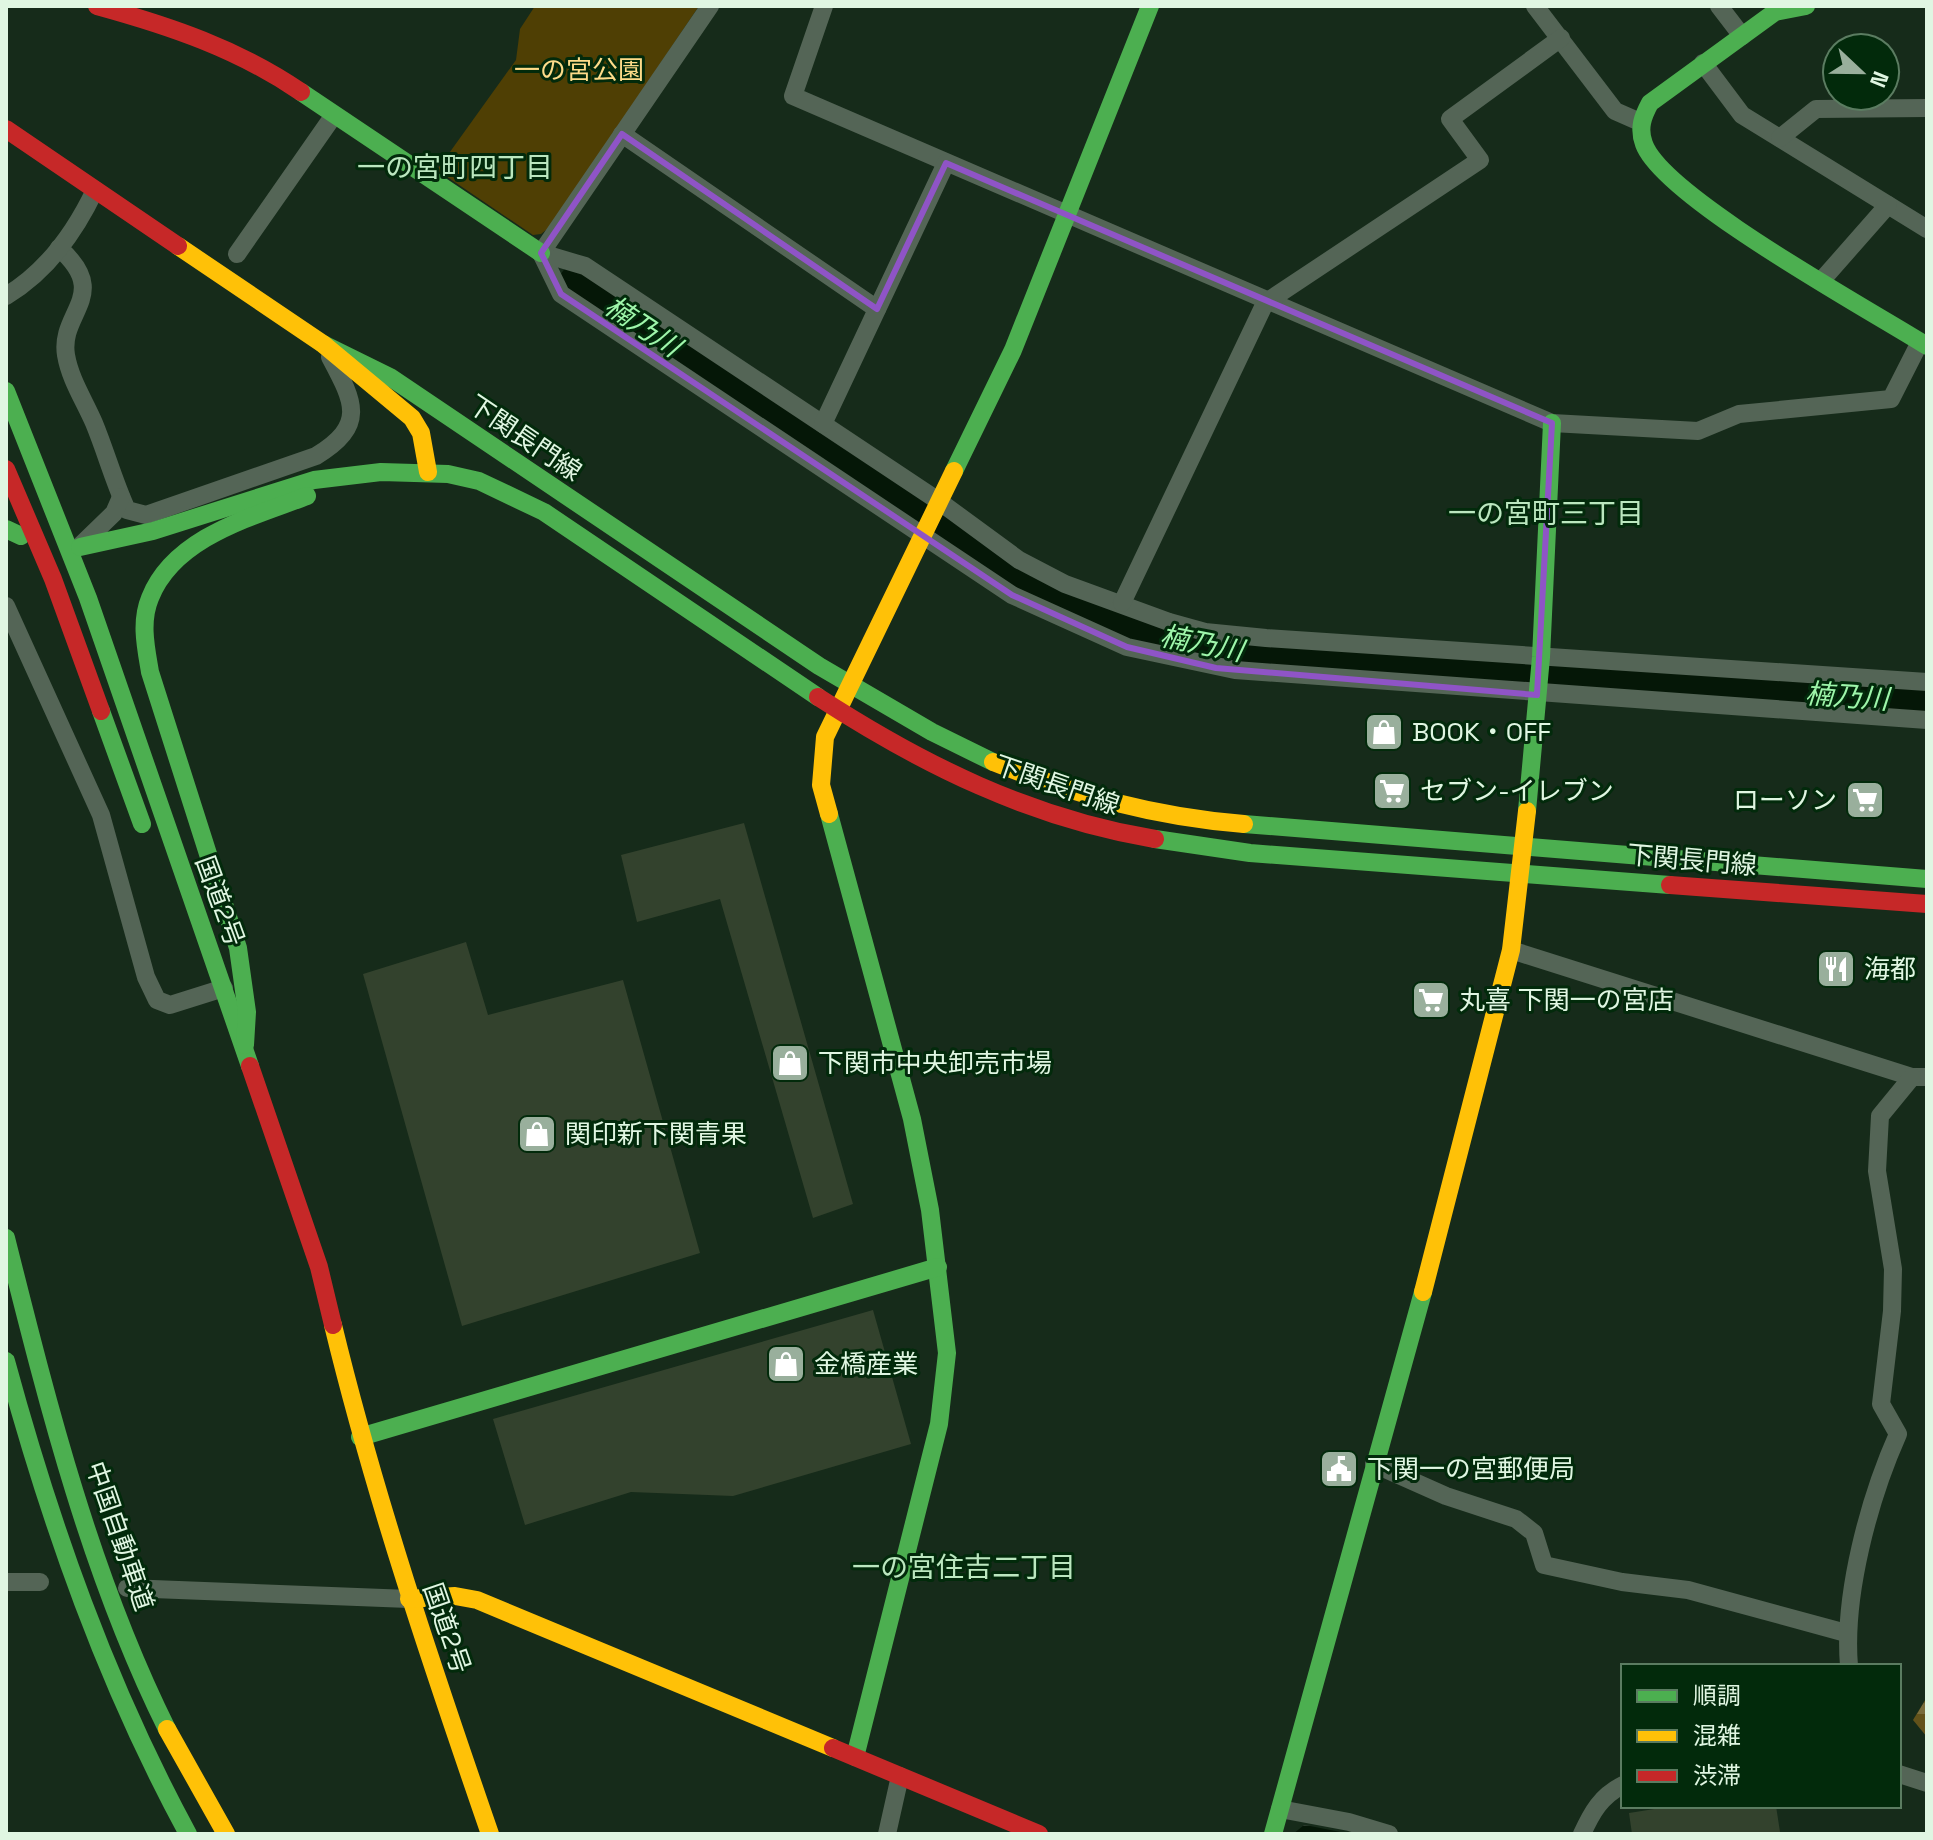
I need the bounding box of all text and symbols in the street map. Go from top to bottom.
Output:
north arrow [1821,32,1901,112]
park label: 一の宮公園 [514,53,644,87]
text: N [1864,67,1895,92]
district label: 一の宮町四丁目 [357,149,553,185]
water label: 楠乃川 [598,288,690,366]
street label: 下関長門線 [462,388,588,488]
district label: 一の宮町三丁目 [1448,495,1644,531]
water label: 楠乃川 [1157,617,1250,669]
water label: 楠乃川 [1804,675,1893,717]
shop icon: BOOK・OFF [1363,711,1405,753]
place label: BOOK・OFF [1412,715,1551,749]
street label: 下関長門線 [990,748,1124,822]
supermarket icon: セブン-イレブン [1371,770,1413,812]
place label: セブン-イレブン [1420,774,1614,808]
supermarket icon: ローソン [1844,779,1886,821]
place label: ローソン [1733,783,1837,817]
street label: 下関長門線 [1626,837,1758,883]
street label: 国道2号 [188,851,252,951]
restaurant icon: 海都 [1815,948,1857,990]
place label: 海都 [1864,952,1916,986]
supermarket icon: 丸喜 下関一の宮店 [1410,979,1452,1021]
place label: 丸喜 下関一の宮店 [1459,983,1674,1017]
shop icon: 下関市中央卸売市場 [769,1042,811,1084]
place label: 下関市中央卸売市場 [818,1046,1052,1080]
shop icon: 関印新下関青果 [516,1113,558,1155]
place label: 関印新下関青果 [565,1117,747,1151]
shop icon: 金橋産業 [765,1343,807,1385]
place label: 金橋産業 [814,1347,918,1381]
public building icon: 下関一の宮郵便局 [1318,1448,1360,1490]
place label: 下関一の宮郵便局 [1367,1452,1575,1486]
street label: 中国自動車道 [79,1457,161,1615]
district label: 一の宮住吉二丁目 [852,1549,1076,1585]
street label: 国道2号 [416,1578,478,1678]
legend [1621,1664,1901,1808]
text: 順調 [1693,1680,1741,1711]
text: 混雑 [1693,1720,1741,1751]
text: 渋滞 [1693,1760,1741,1791]

